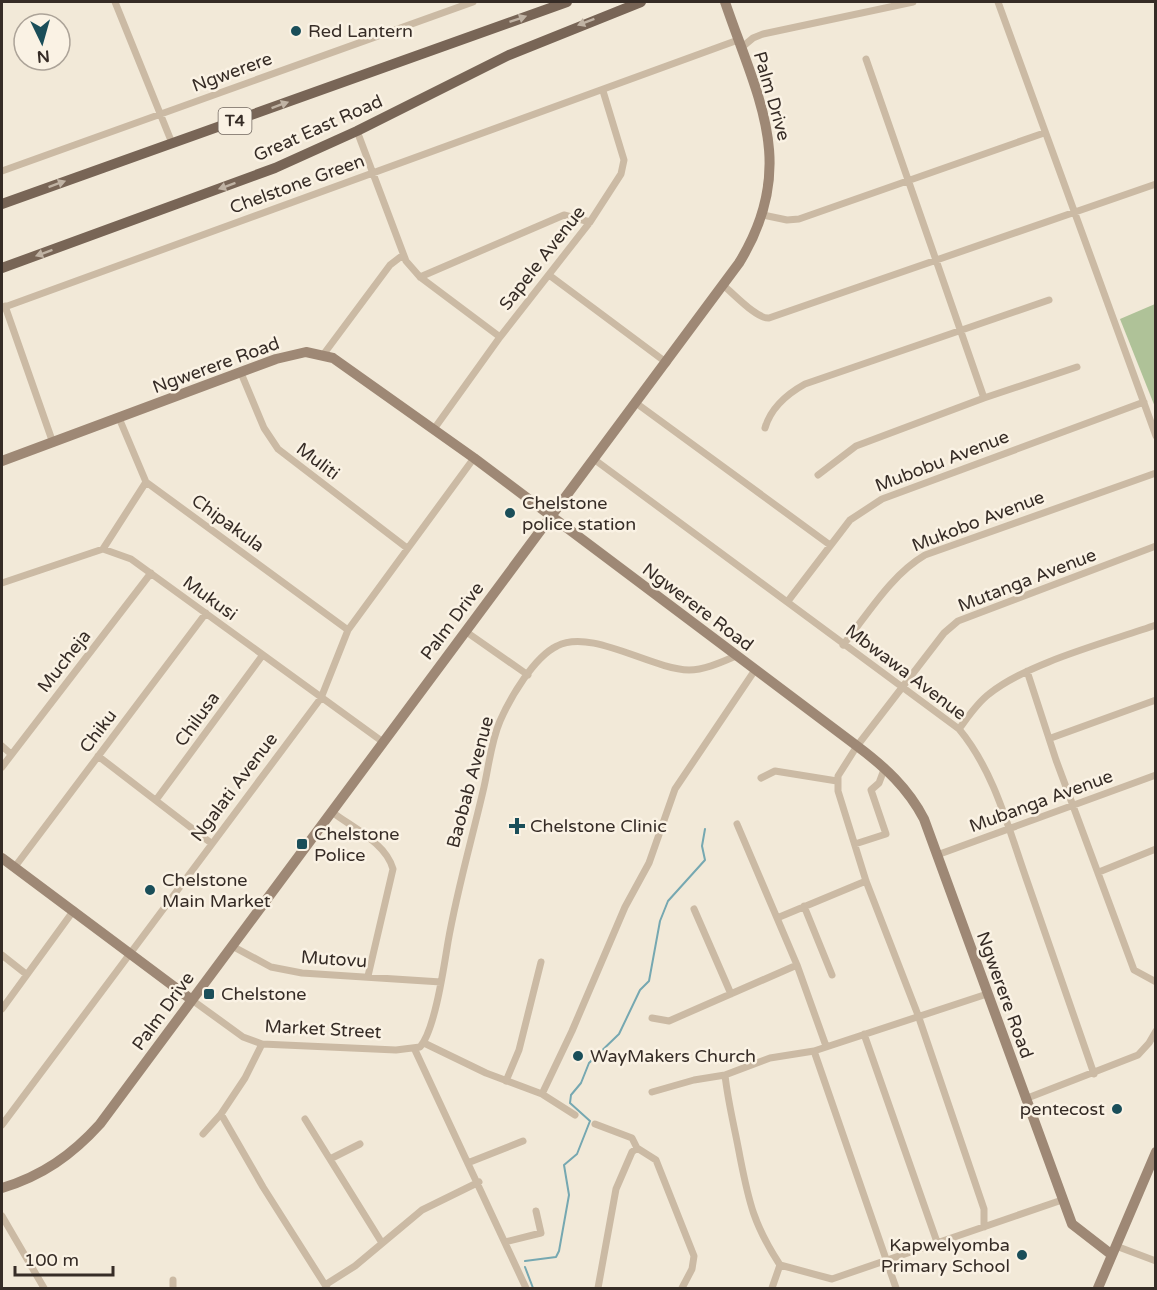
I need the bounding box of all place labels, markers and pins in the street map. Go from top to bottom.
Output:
place label: Red Lantern [308,20,413,42]
marker: Red Lantern [289,24,303,38]
place label: Chelstone police station [522,492,636,535]
marker: Chelstone police station [503,506,517,520]
place label: Chelstone Clinic [530,815,667,837]
marker: Chelstone Clinic [508,817,526,835]
place label: Chelstone Police [314,823,400,866]
marker: Chelstone Police [295,837,309,851]
place label: Chelstone Main Market [162,869,271,912]
marker: Chelstone Main Market [143,883,157,897]
place label: Chelstone [221,983,307,1005]
marker: Chelstone [202,987,216,1001]
place label: WayMakers Church [590,1045,756,1067]
marker: WayMakers Church [571,1049,585,1063]
place label: pentecost [1020,1098,1105,1120]
marker: pentecost [1110,1102,1124,1116]
place label: Kapwelyomba Primary School [881,1234,1010,1277]
marker: Kapwelyomba Primary School [1015,1248,1029,1262]

